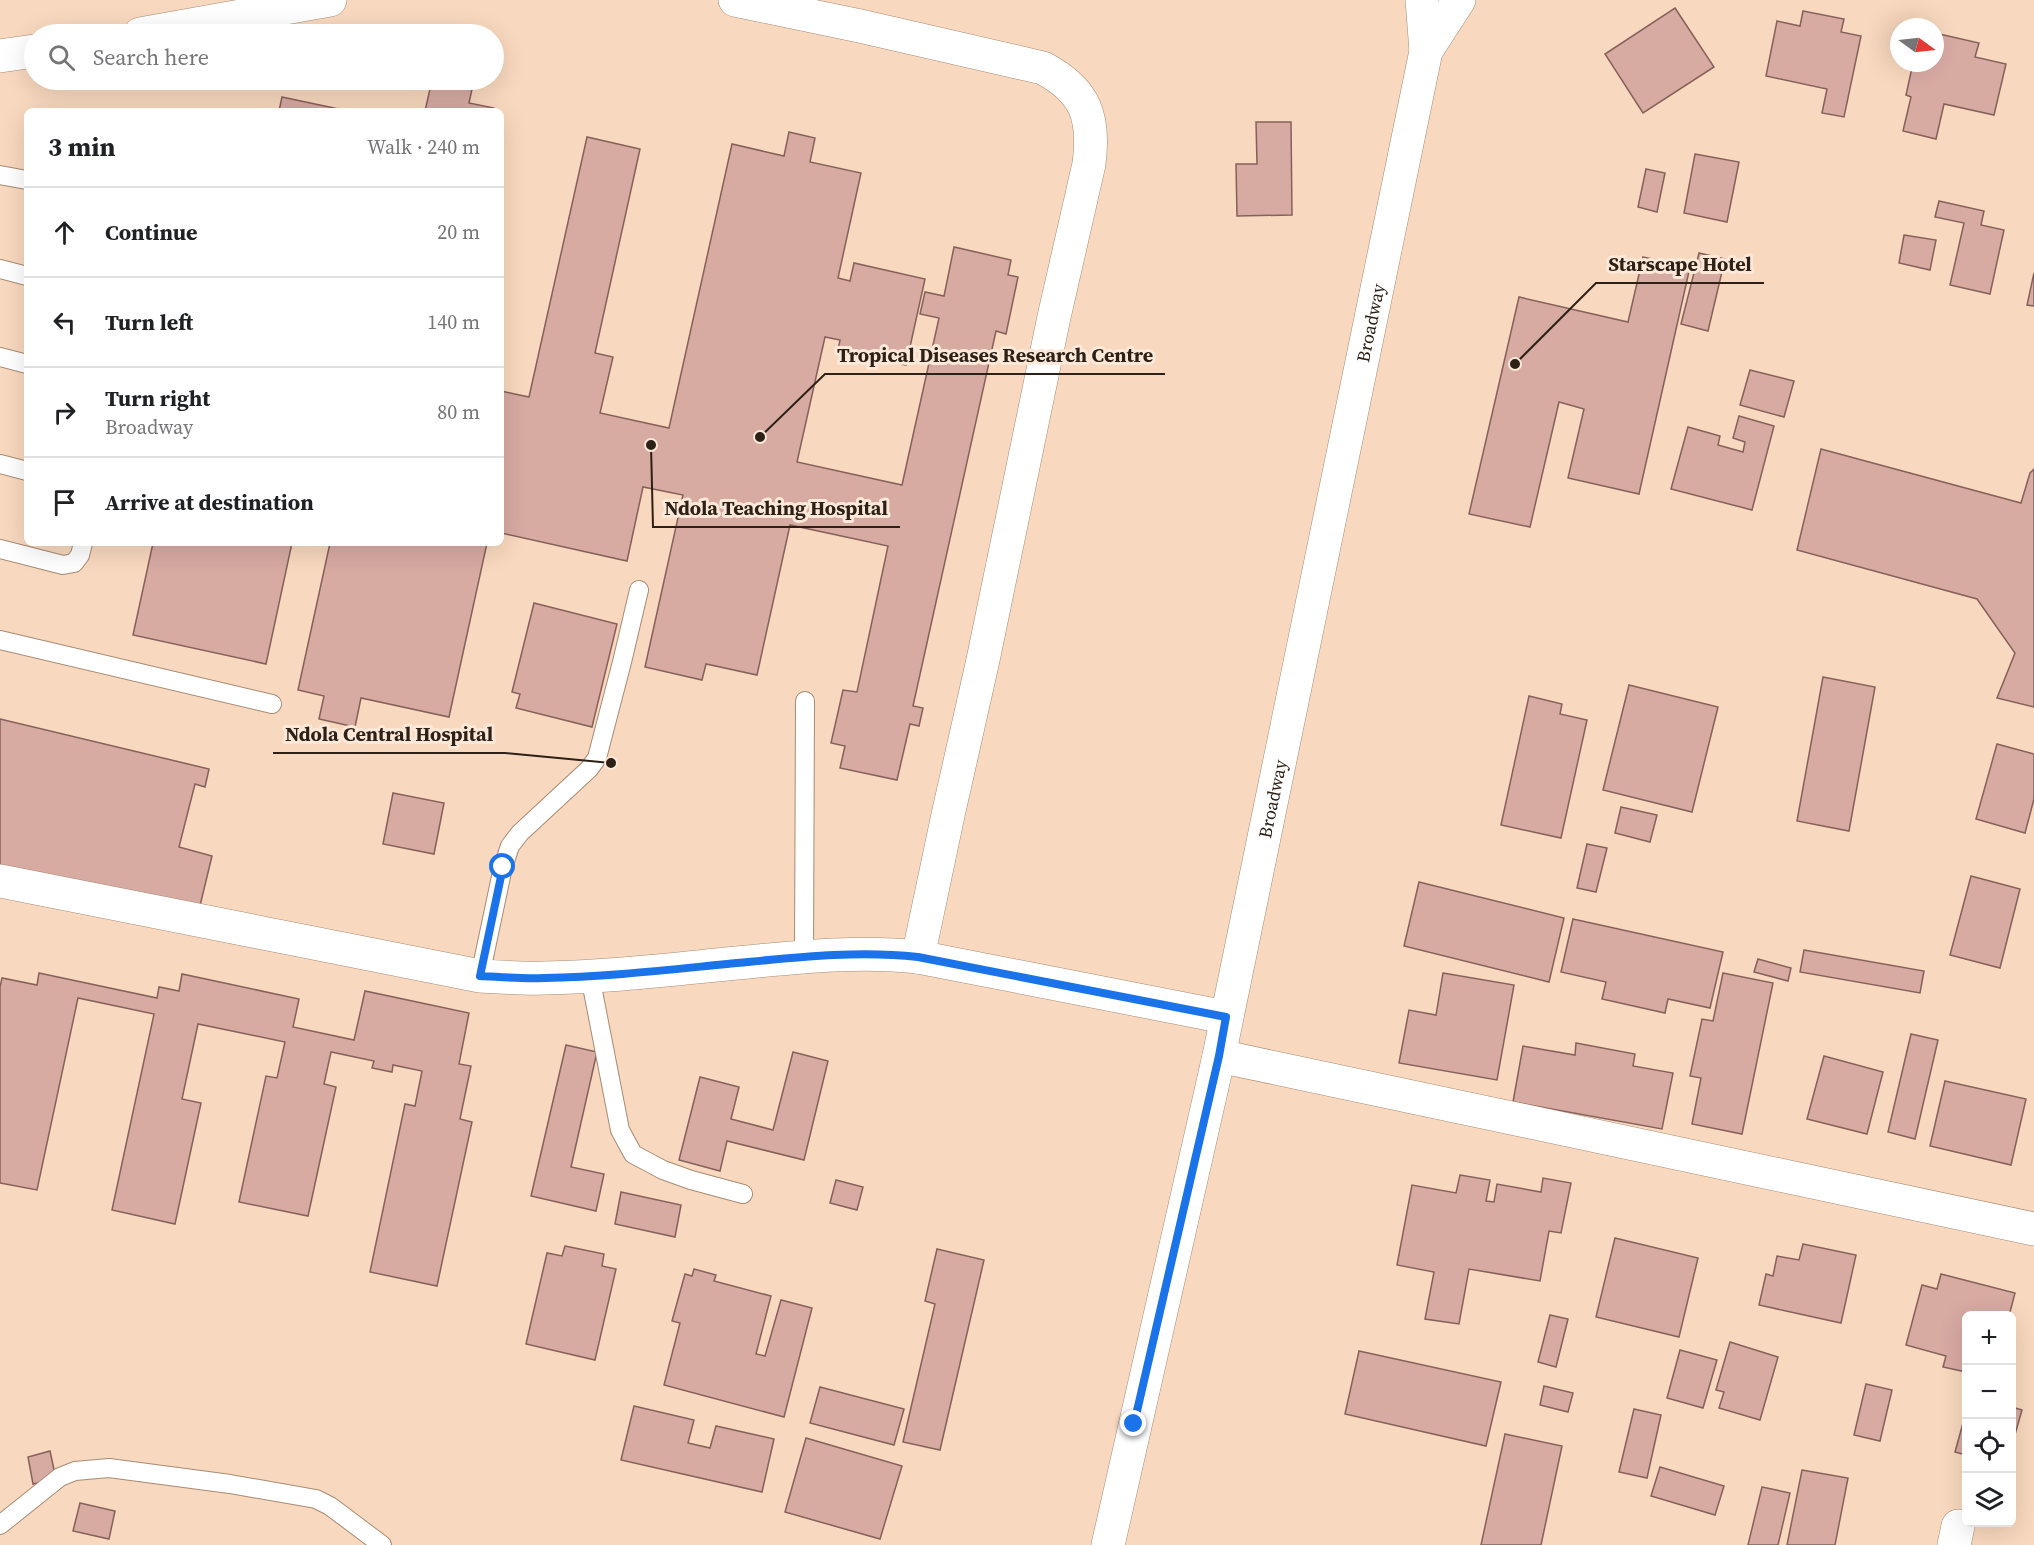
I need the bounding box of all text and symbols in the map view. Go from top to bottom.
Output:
north arrow [1890,18,1944,72]
search box [24,24,504,90]
icon: search [45,41,78,74]
text: Search here [93,42,209,72]
text: 3 min [48,129,115,165]
text: Walk · 240 m [367,133,480,161]
icon: ahead [48,216,81,249]
text: Continue [105,217,198,247]
text: 20 m [437,218,480,246]
callout: Starscape Hotel [1596,245,1764,283]
text: Starscape Hotel [1608,250,1752,278]
street label: Broadway [1350,281,1390,364]
icon: left [48,306,81,339]
text: Turn left [105,307,193,337]
text: 140 m [427,308,480,336]
callout: Tropical Diseases Research Centre [825,336,1165,374]
text: Tropical Diseases Research Centre [837,341,1153,369]
text: Turn right [105,383,210,413]
icon: right [48,396,81,429]
text: 80 m [437,398,480,426]
text: Broadway [105,413,193,441]
icon: arrive [48,486,81,519]
text: Arrive at destination [105,487,314,517]
callout: Ndola Teaching Hospital [653,489,900,527]
text: Ndola Teaching Hospital [664,494,888,522]
callout: Ndola Central Hospital [273,715,505,753]
text: Ndola Central Hospital [285,720,493,748]
street label: Broadway [1252,757,1292,840]
route start [489,853,515,879]
map controls [1962,1311,2016,1527]
button: + [1962,1311,2016,1365]
button: − [1962,1365,2016,1419]
route end [1120,1410,1146,1436]
button: locate [1962,1419,2016,1473]
button: layers [1962,1473,2016,1527]

